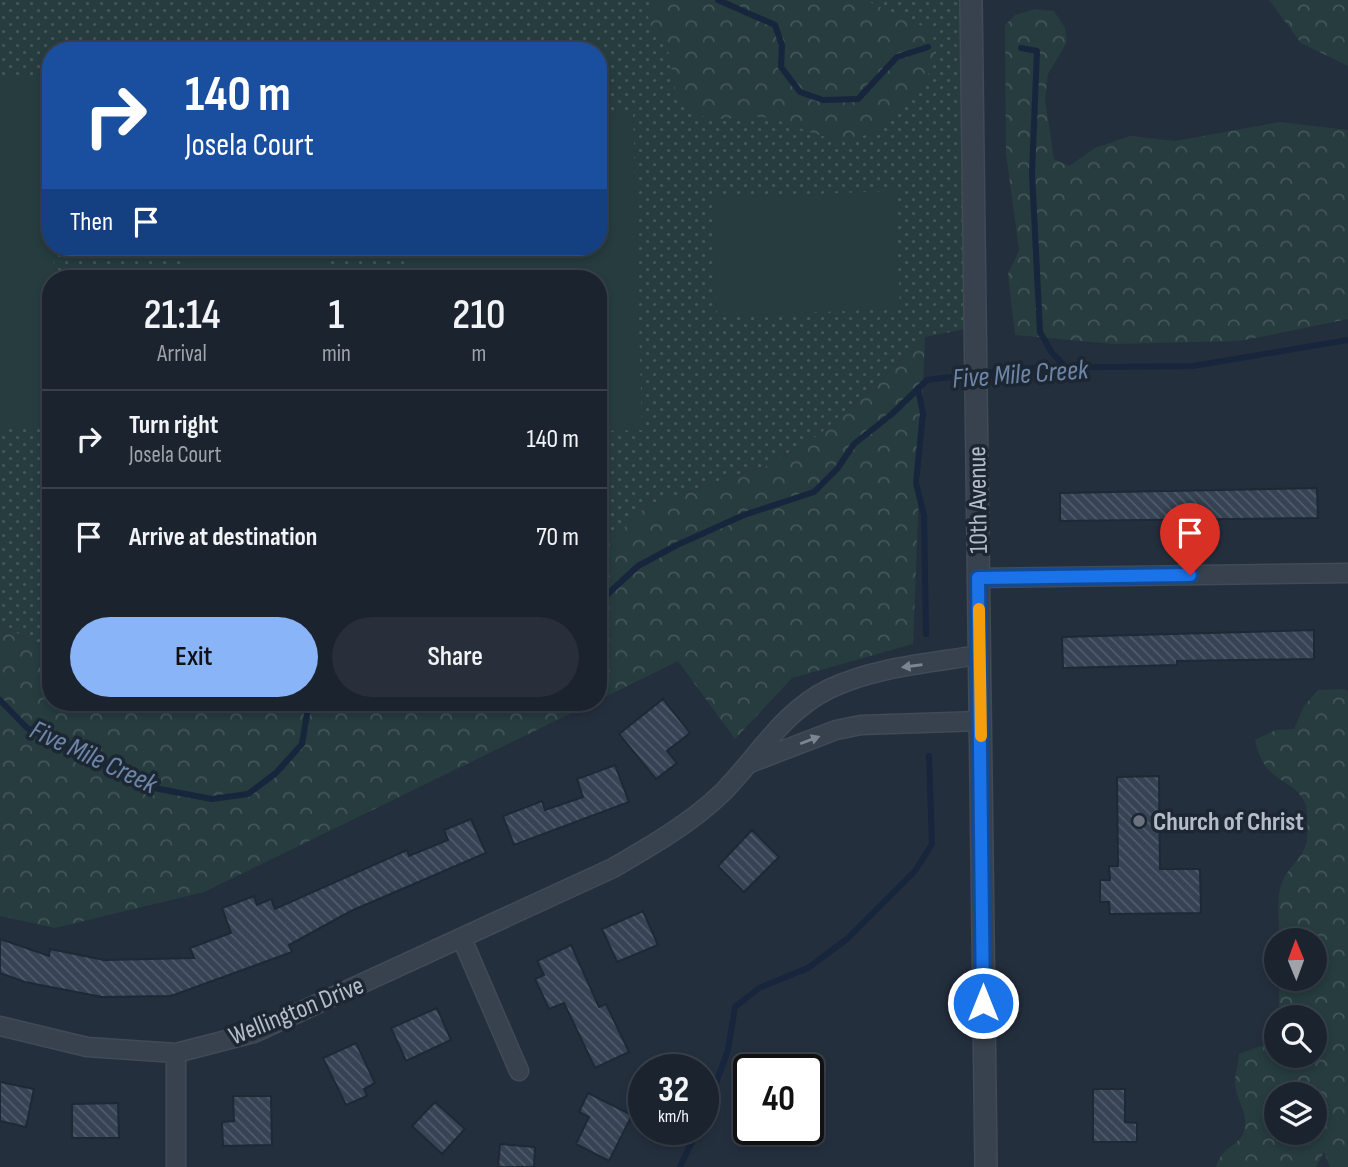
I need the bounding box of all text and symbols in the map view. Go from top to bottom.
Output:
text: 140 m [185,66,291,125]
icon: right [70,70,161,161]
text: Josela Court [185,126,314,165]
icon: arrive [127,203,165,241]
text: Then [70,207,113,238]
text: 21:14 [143,290,221,341]
text: 1 [329,290,344,341]
text: 210 [452,290,506,341]
text: Arrival [157,340,207,368]
text: min [322,340,351,368]
text: m [472,340,486,368]
water label: Five Mile Creek [951,353,1091,396]
text: Turn right [129,410,218,441]
icon: right [70,420,108,458]
text: 140 m [527,424,579,455]
text: Josela Court [129,441,222,469]
street label: 10th Avenue [962,446,995,554]
pin [1160,503,1220,575]
icon: arrive [1171,514,1209,552]
icon: arrive [70,518,108,556]
text: Arrive at destination [129,522,317,553]
text: 70 m [536,522,579,553]
button: Exit [70,617,318,697]
button: Share [332,617,579,697]
one-way arrow [901,660,923,671]
water label: Five Mile Creek [25,714,164,802]
one-way arrow [800,734,821,745]
place label: Church of Christ [1153,807,1304,838]
marker: Church of Christ [1131,813,1147,829]
north arrow [1264,928,1326,990]
map controls [1264,928,1327,1145]
position arrow [946,966,1020,1040]
street label: Wellington Drive [225,970,368,1052]
button: search [1264,1005,1327,1068]
speed limit sign: 40 [733,1054,824,1145]
text: 32 [658,1069,689,1112]
button: layers [1264,1082,1327,1145]
text: km/h [658,1106,689,1127]

